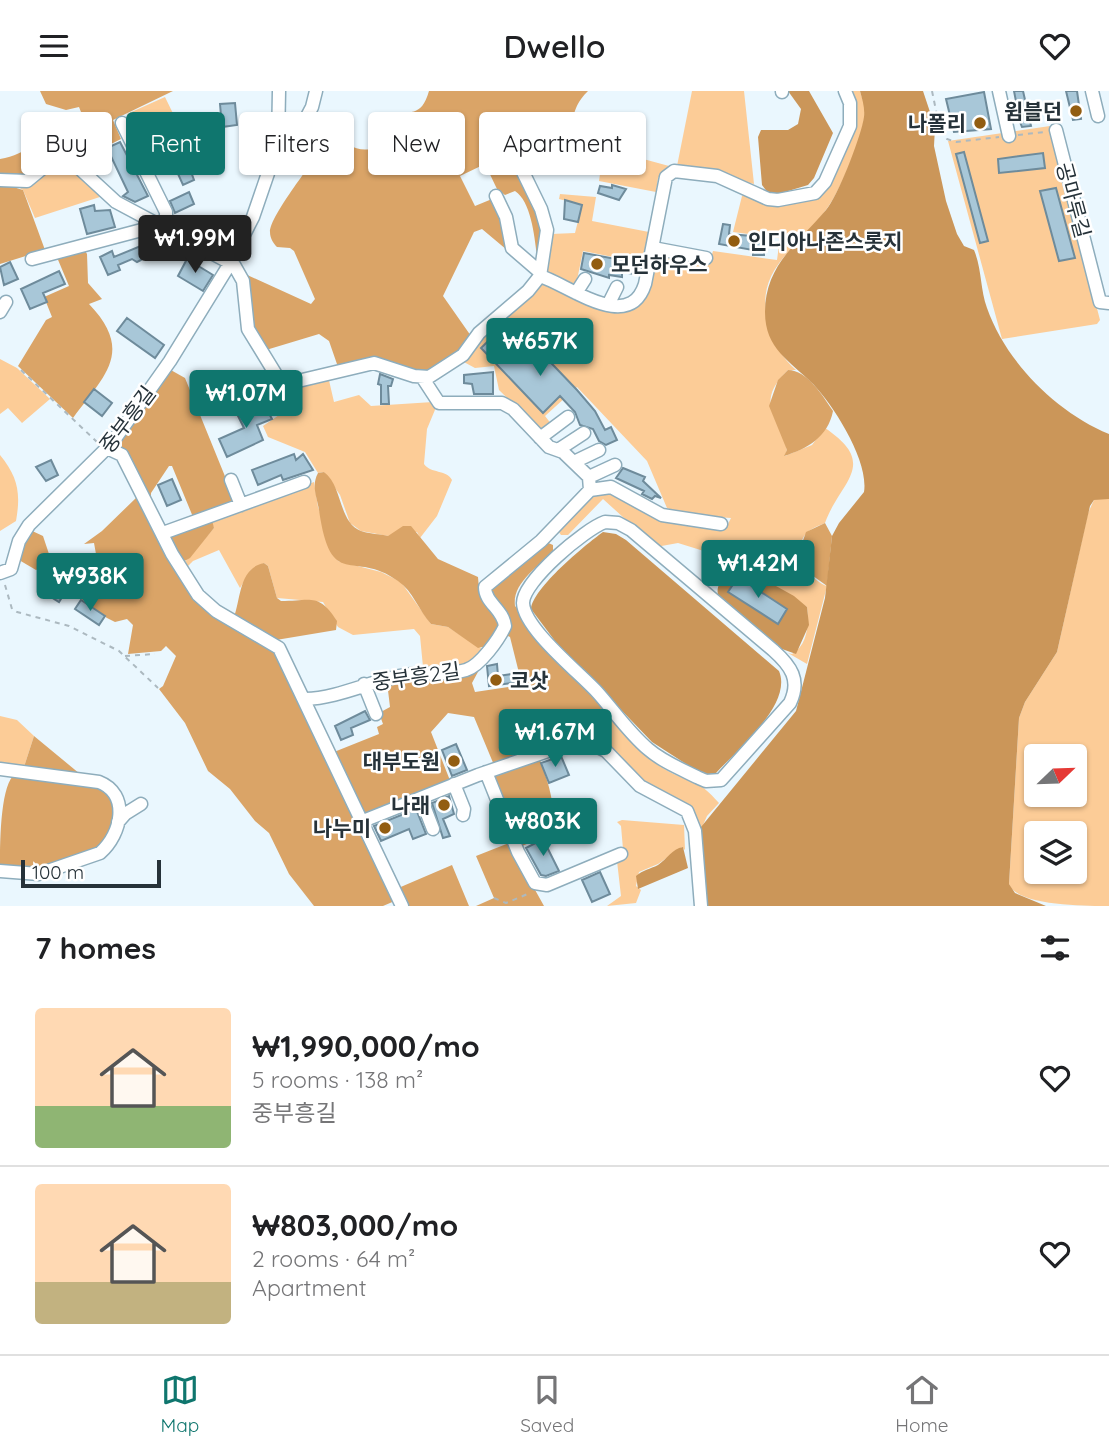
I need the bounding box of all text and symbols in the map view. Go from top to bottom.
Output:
text: Dwello [504,26,605,66]
icon: menu [35,27,73,65]
icon: heart [1036,27,1074,65]
place label: 윔블던 [1004,98,1062,124]
marker: 윔블던 [1068,103,1084,119]
place label: 나폴리 [908,110,966,136]
chip: Buy [21,112,112,175]
chip: Rent [126,112,225,175]
chip: Filters [239,112,354,175]
chip: New [368,112,465,175]
chip: Apartment [479,112,646,175]
marker: 나폴리 [972,115,988,131]
street label: 공마루길 [1051,159,1097,241]
pin: ₩1.99M [138,215,252,275]
text: ₩1.99M [154,223,236,252]
place label: 인디아나존스롯지 [748,228,903,254]
marker: 인디아나존스롯지 [726,233,742,249]
place label: 모던하우스 [611,251,708,277]
marker: 모던하우스 [589,256,605,272]
pin: ₩657K [491,319,589,378]
text: ₩657K [502,326,578,355]
pin: ₩1.07M [189,371,303,430]
text: ₩1.07M [205,378,287,407]
street label: 중부흥길 [93,380,161,458]
pin: ₩1.42M [701,540,815,600]
text: ₩1.42M [717,548,799,577]
pin: ₩938K [41,553,139,613]
text: ₩938K [53,561,127,590]
street label: 중부흥2길 [370,657,462,695]
place label: 코삿 [510,667,549,693]
marker: 코삿 [488,672,504,688]
pin: ₩1.67M [498,709,612,769]
text: ₩1.67M [515,717,595,746]
north arrow [1024,744,1087,807]
map controls [1024,744,1087,884]
place label: 대부도원 [363,748,440,774]
marker: 대부도원 [446,753,462,769]
place label: 나래 [391,792,430,818]
marker: 나래 [436,797,452,813]
pin: ₩803K [494,799,592,858]
text: ₩803K [505,806,581,835]
place label: 나누미 [313,815,371,841]
marker: 나누미 [377,820,393,836]
button: layers [1024,821,1087,884]
scale bar [21,857,161,889]
text: 100 m [32,860,84,884]
text: 7 homes [35,929,156,967]
icon: filters [1036,929,1074,967]
text: ₩1,990,000/mo [252,1027,480,1065]
icon: home [91,1036,175,1120]
icon: heart [1036,1059,1074,1097]
text: 5 rooms · 138 m² [252,1065,423,1094]
text: 중부흥길 [252,1098,337,1127]
text: ₩803,000/mo [252,1206,458,1244]
icon: home [91,1212,175,1296]
icon: heart [1036,1235,1074,1273]
text: 2 rooms · 64 m² [252,1244,415,1273]
text: Apartment [252,1273,366,1302]
tab: Map [160,1371,199,1437]
tab: Saved [520,1371,574,1437]
tab: Home [895,1371,949,1437]

